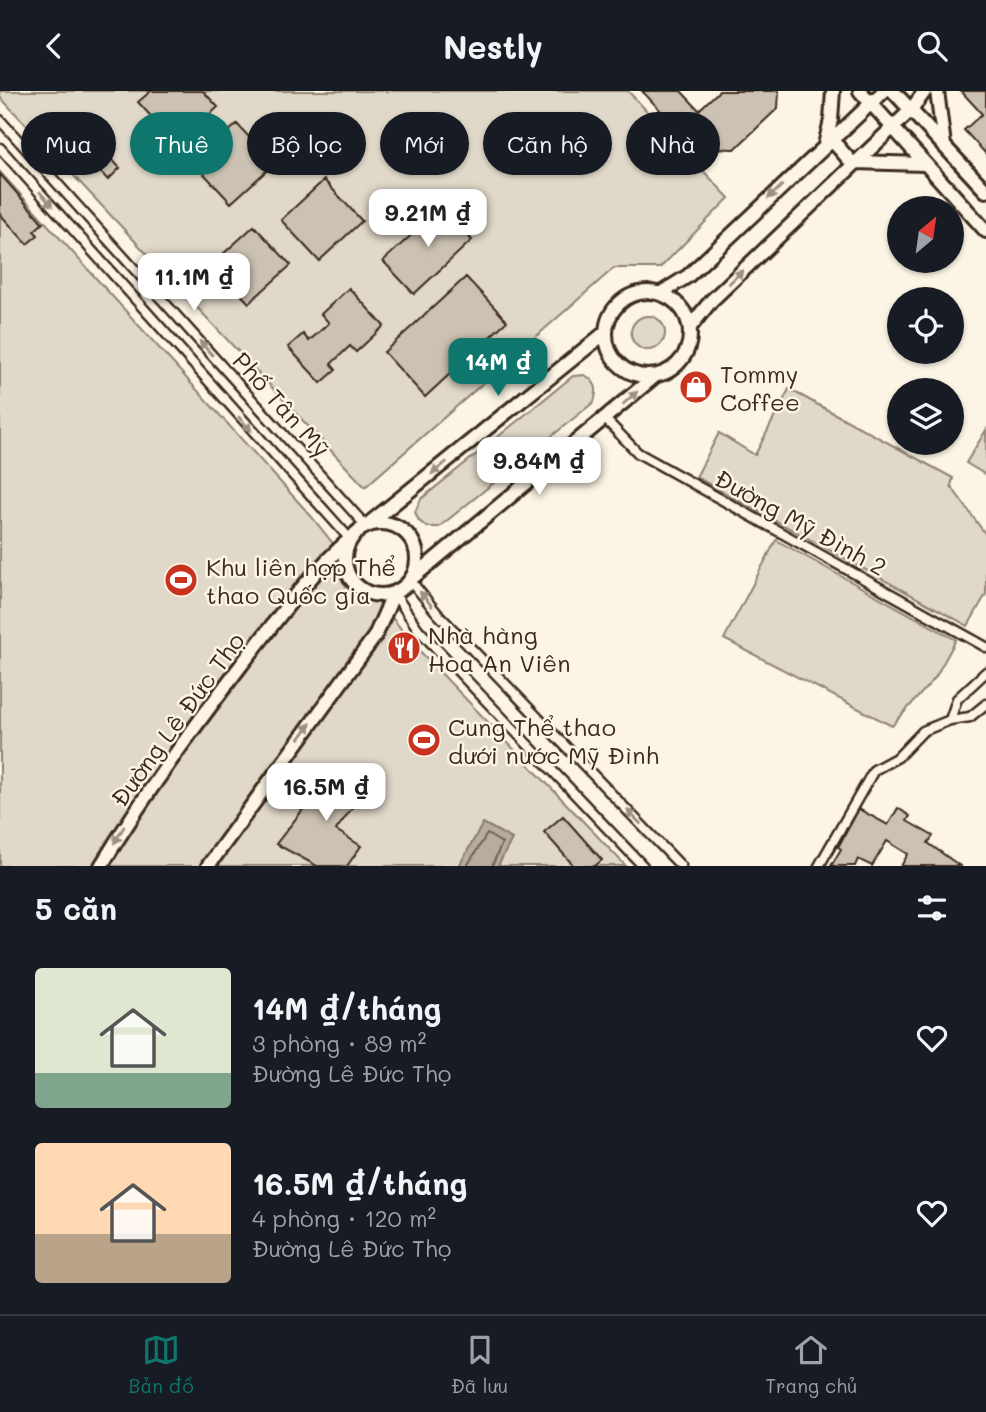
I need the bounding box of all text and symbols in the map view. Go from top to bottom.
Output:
text: Nestly [443,25,543,67]
icon: back [35,27,73,65]
icon: search [913,27,951,65]
chip: Mua [21,112,116,175]
chip: Thuê [130,112,233,175]
chip: Bộ lọc [247,112,366,175]
chip: Mới [380,112,469,175]
chip: Căn hộ [483,112,612,175]
chip: Nhà [626,112,720,175]
one-way arrow [766,184,784,200]
one-way arrow [37,190,53,207]
pin: 9.21M ₫ [363,190,493,249]
north arrow [887,196,964,273]
map controls [887,196,964,455]
text: 9.21M ₫ [385,197,471,227]
pin: 11.1M ₫ [129,253,259,313]
text: 11.1M ₫ [154,261,234,291]
one-way arrow [727,269,744,285]
button: locate [887,287,964,364]
pin: 14M ₫ [449,338,547,398]
one-way arrow [198,340,214,357]
street label: Phố Tân Mỹ [227,345,337,463]
text: 14M ₫ [464,346,532,376]
place label: Tommy Coffee [720,358,800,417]
shop icon: Tommy Coffee [677,368,715,406]
button: layers [887,378,964,455]
one-way arrow [621,390,639,406]
one-way arrow [237,415,253,432]
pin: 9.84M ₫ [474,437,604,497]
text: 9.84M ₫ [493,445,585,475]
one-way arrow [430,460,447,475]
street label: Đường Mỹ Đình 2 [710,462,892,582]
place label: Khu liên hợp Thể thao Quốc gia [206,551,396,610]
sports icon: Khu liên hợp Thể thao Quốc gia [162,561,200,599]
one-way arrow [419,591,434,608]
place label: Nhà hàng Hoa An Viên [428,619,571,678]
street label: Đường Lê Đức Thọ [103,626,251,812]
restaurant icon: Nhà hàng Hoa An Viên [385,629,423,667]
place label: Cung Thể thao dưới nước Mỹ Đình [448,711,659,770]
sports icon: Cung Thể thao dưới nước Mỹ Đình [405,721,443,759]
one-way arrow [298,722,312,740]
pin: 16.5M ₫ [261,763,391,823]
text: 16.5M ₫ [282,771,370,801]
one-way arrow [626,809,642,826]
one-way arrow [113,826,126,845]
text: 5 căn [35,888,117,928]
icon: filters [913,889,951,927]
text: 14M ₫/tháng [252,988,441,1028]
icon: home [91,996,175,1080]
icon: heart [913,1019,951,1057]
text: 3 phòng · 89 m² [252,1028,426,1058]
text: Đường Lê Đức Thọ [252,1058,451,1088]
text: 16.5M ₫/tháng [252,1163,467,1203]
icon: home [91,1171,175,1255]
icon: heart [913,1194,951,1232]
text: 4 phòng · 120 m² [252,1203,436,1233]
text: Đường Lê Đức Thọ [252,1233,451,1263]
tab: Bản đồ [129,1331,194,1398]
tab: Đã lưu [451,1331,508,1398]
tab: Trang chủ [765,1331,857,1398]

